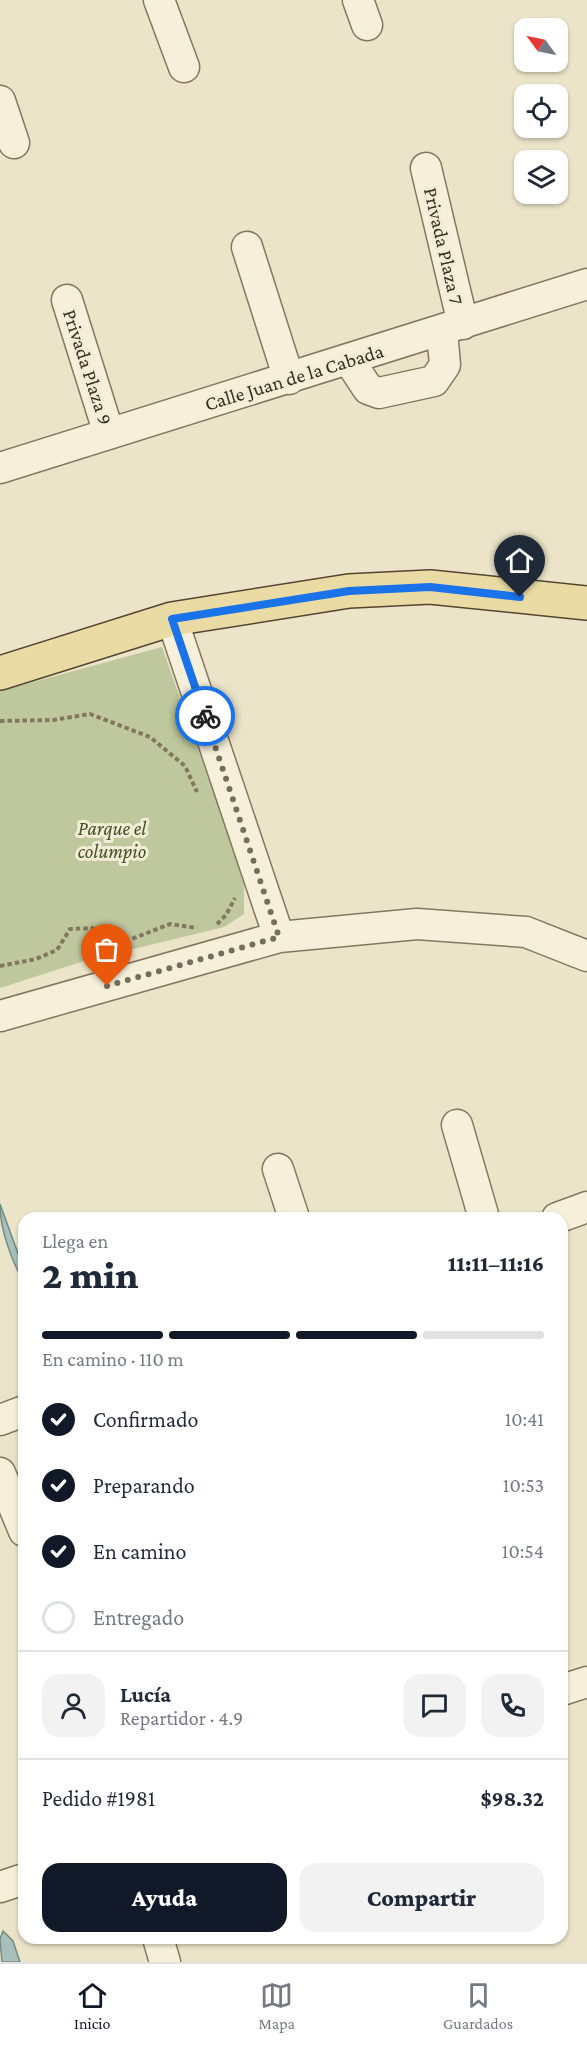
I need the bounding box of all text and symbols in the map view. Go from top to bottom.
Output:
north arrow [514,18,568,72]
map controls [514,18,568,204]
button: locate [514,84,568,138]
button: layers [514,150,568,204]
street label: Privada Plaza 7 [420,185,468,307]
street label: Privada Plaza 9 [59,306,117,428]
street label: Calle Juan de la Cabada [202,339,386,416]
pin [494,535,545,597]
icon: home [503,544,536,577]
courier [175,686,235,746]
icon: bike [189,700,222,733]
park label: Parque el columpio [78,817,147,863]
pin [81,924,132,986]
icon: bag [90,933,123,966]
text: Llega en [42,1230,108,1252]
text: 11:11–11:16 [448,1251,544,1276]
text: 2 min [42,1253,138,1296]
text: En camino · 110 m [42,1348,184,1370]
icon: check [42,1403,75,1436]
text: Confirmado [93,1407,199,1432]
text: 10:41 [505,1408,544,1430]
icon: check [42,1469,75,1502]
text: Preparando [93,1473,195,1498]
text: 10:53 [503,1474,544,1496]
icon: check [42,1535,75,1568]
text: En camino [93,1539,186,1564]
text: 10:54 [502,1540,544,1562]
text: Entregado [93,1605,184,1630]
button: person [42,1674,105,1737]
button: chat [403,1674,466,1737]
button: phone [481,1674,544,1737]
text: Lucía [120,1682,171,1707]
text: Repartidor · 4.9 [120,1707,243,1729]
text: Pedido #1981 [42,1786,155,1811]
text: $98.32 [480,1786,544,1811]
button: Ayuda [42,1863,287,1932]
button: Compartir [299,1863,544,1932]
tab: Inicio [74,1979,110,2032]
tab: Mapa [259,1979,295,2032]
tab: Guardados [443,1979,513,2032]

